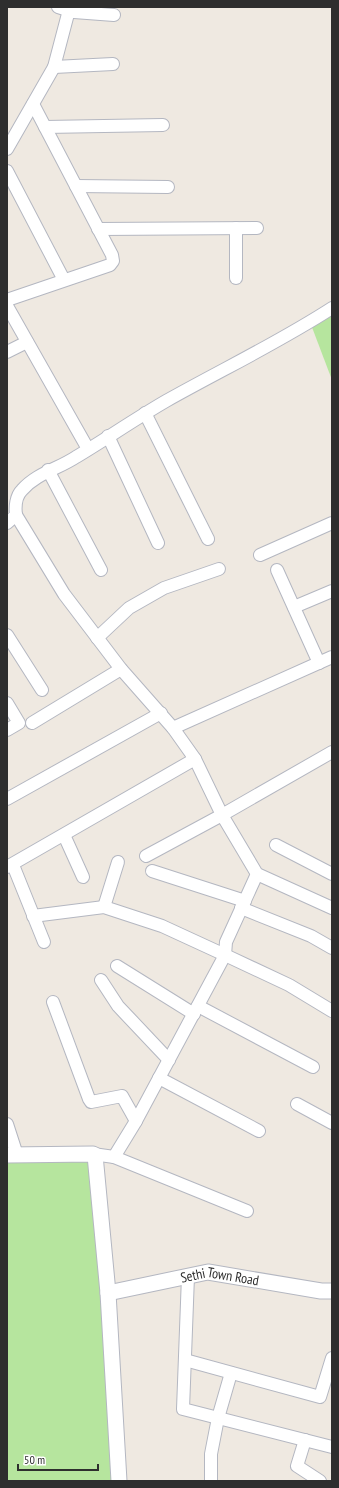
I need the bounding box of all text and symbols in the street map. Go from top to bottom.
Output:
street label: Sethi Town Road [179,1263,260,1289]
scale bar [18,1446,98,1472]
text: 50 m [24,1452,45,1467]

